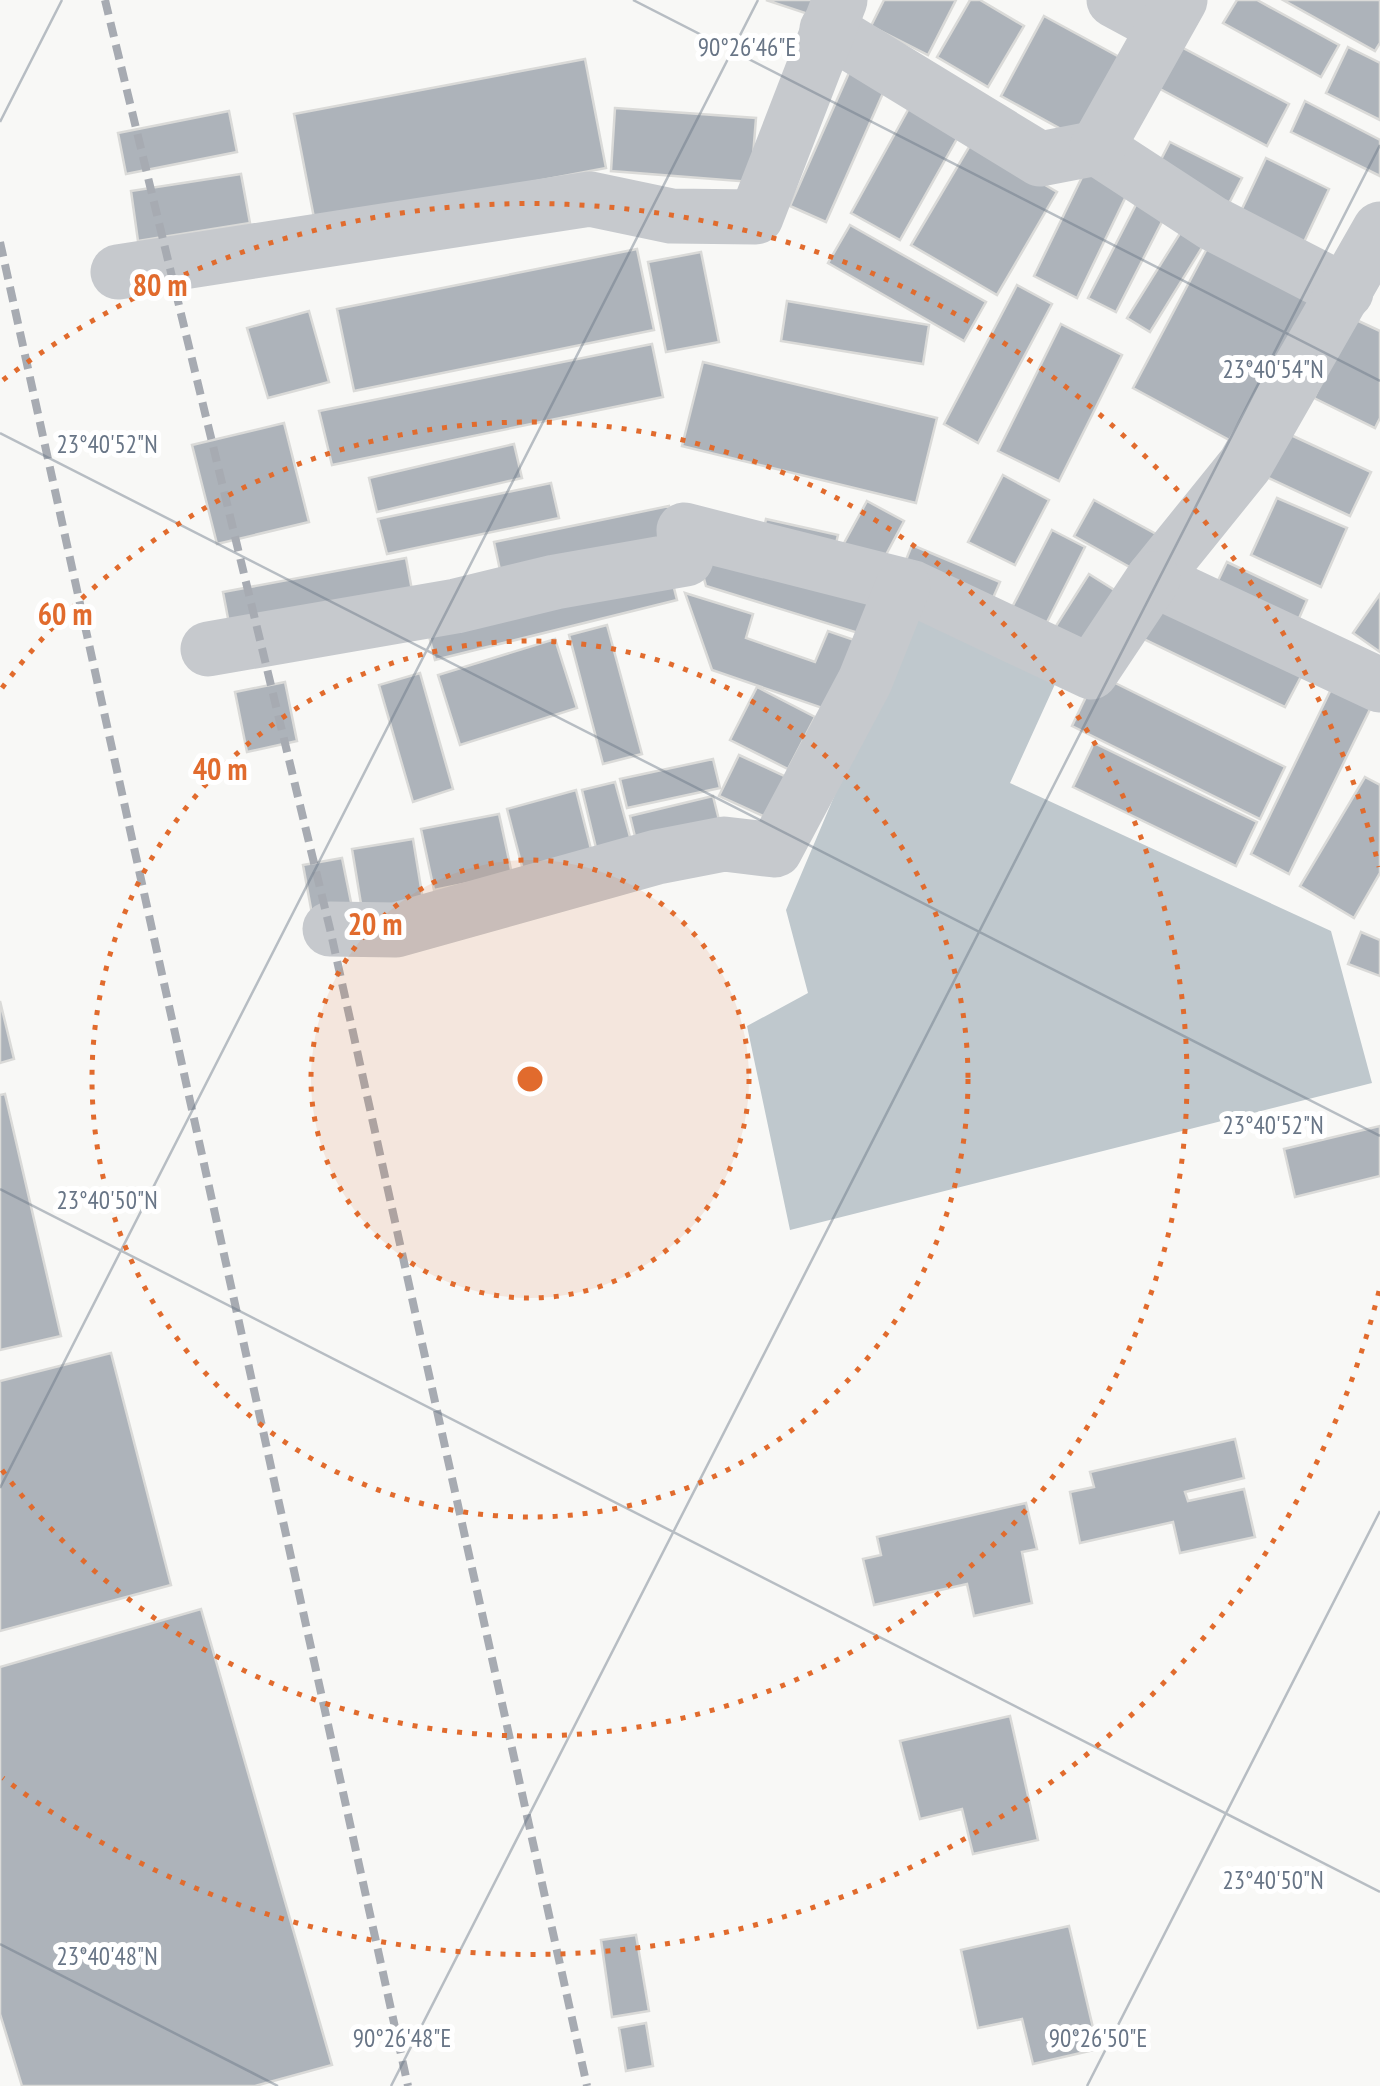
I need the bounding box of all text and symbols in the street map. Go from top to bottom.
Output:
text: 90°26'46"E [698,31,796,63]
text: 80 m [133,265,187,304]
text: 23°40'54"N [1222,353,1324,385]
text: 23°40'52"N [56,428,158,460]
text: 60 m [38,594,92,633]
text: 40 m [193,749,247,788]
text: 20 m [348,904,402,943]
centre of rings [512,1061,548,1097]
text: 23°40'52"N [1222,1109,1324,1141]
text: 23°40'50"N [56,1184,158,1216]
text: 23°40'50"N [1222,1864,1324,1896]
text: 23°40'48"N [56,1940,158,1972]
text: 90°26'48"E [353,2022,451,2054]
text: 90°26'50"E [1049,2022,1147,2054]

